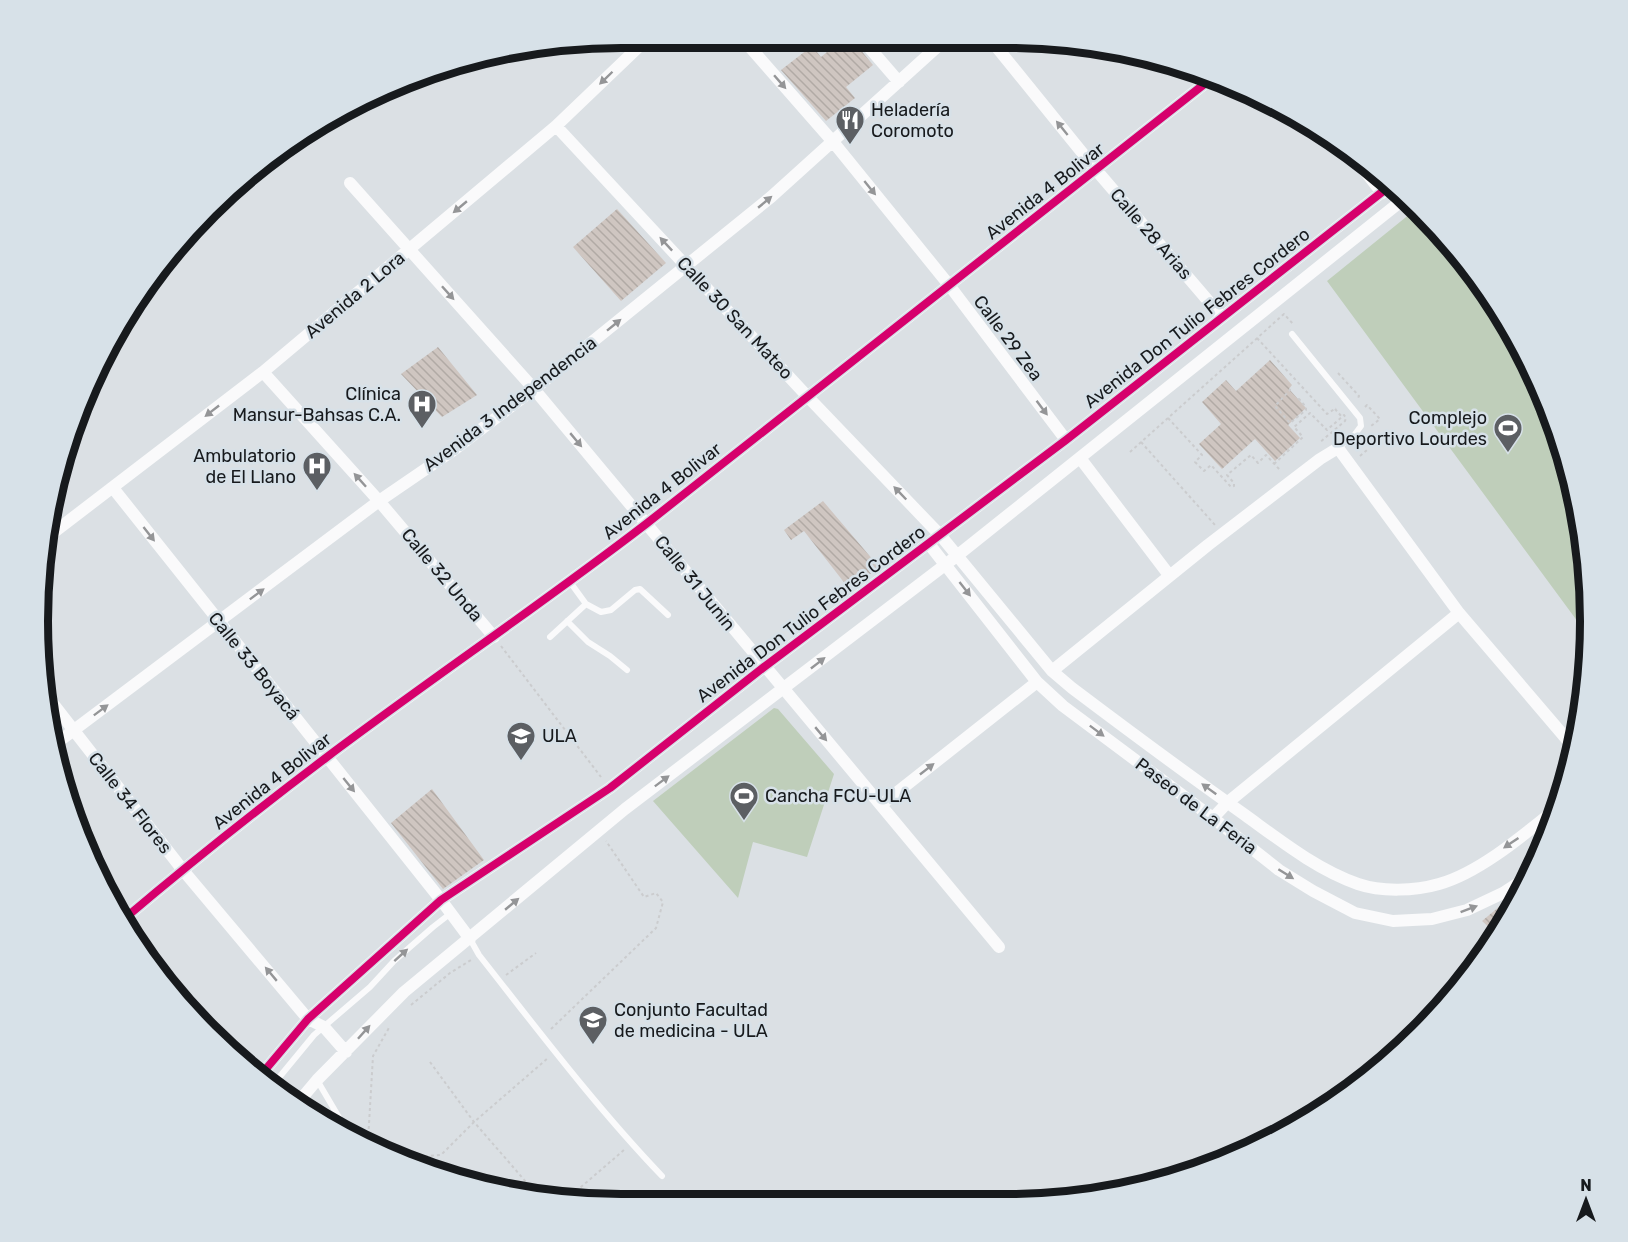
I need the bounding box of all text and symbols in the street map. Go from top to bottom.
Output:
one-way arrow [599,71,614,84]
one-way arrow [773,74,786,89]
place label: Heladería Coromoto [871,99,954,142]
restaurant icon: Heladería Coromoto [834,104,866,146]
one-way arrow [1056,120,1069,136]
street label: Avenida 4 Bolivar [981,138,1109,244]
one-way arrow [864,180,877,196]
street label: Calle 28 Arias [1105,184,1197,284]
one-way arrow [757,195,773,208]
one-way arrow [453,200,468,213]
street label: Avenida Don Tulio Febres Cordero [1080,223,1314,413]
one-way arrow [660,237,674,251]
street label: Avenida 2 Lora [301,247,409,343]
street label: Calle 30 San Mateo [672,252,798,384]
one-way arrow [441,285,454,300]
street label: Calle 29 Zea [969,291,1047,385]
one-way arrow [606,318,622,331]
street label: Avenida 3 Independencia [419,332,601,476]
place label: Clínica Mansur-Bahsas C.A. [233,383,401,426]
hospital icon: Clínica Mansur-Bahsas C.A. [406,388,438,430]
one-way arrow [1035,400,1048,416]
one-way arrow [205,405,220,417]
place label: Complejo Deportivo Lourdes [1333,407,1487,450]
sports icon: Complejo Deportivo Lourdes [1492,412,1524,454]
one-way arrow [570,432,583,448]
street label: Avenida 4 Bolivar [598,438,726,544]
place label: Ambulatorio de El Llano [193,445,296,488]
hospital icon: Ambulatorio de El Llano [301,450,333,492]
one-way arrow [354,473,367,488]
one-way arrow [894,487,908,501]
street label: Avenida Don Tulio Febres Cordero [692,521,930,707]
street label: Calle 32 Unda [397,524,487,626]
one-way arrow [142,526,155,542]
street label: Calle 31 Junin [650,531,740,635]
one-way arrow [959,582,971,597]
one-way arrow [249,587,265,600]
street label: Calle 33 Boyacá [204,608,304,724]
one-way arrow [810,657,825,669]
one-way arrow [93,705,108,717]
school or university icon: ULA [505,720,537,762]
place label: ULA [542,725,577,747]
one-way arrow [1090,725,1105,737]
one-way arrow [815,726,828,742]
street label: Avenida 4 Bolivar [208,728,336,834]
street label: Calle 34 Flores [84,748,176,858]
street label: Paseo de La Feria [1131,753,1261,859]
one-way arrow [919,762,935,775]
one-way arrow [654,775,670,787]
one-way arrow [342,777,355,792]
sports icon: Cancha FCU-ULA [728,780,760,822]
one-way arrow [1202,784,1217,796]
place label: Cancha FCU-ULA [765,785,911,807]
one-way arrow [1503,837,1519,849]
one-way arrow [1278,869,1294,880]
one-way arrow [504,899,519,911]
one-way arrow [1460,903,1478,913]
one-way arrow [393,949,408,962]
one-way arrow [264,966,277,982]
place label: Conjunto Facultad de medicina - ULA [614,999,768,1042]
school or university icon: Conjunto Facultad de medicina - ULA [577,1004,609,1046]
one-way arrow [357,1025,370,1040]
north arrow [1556,1170,1616,1230]
text: N [1580,1176,1592,1195]

